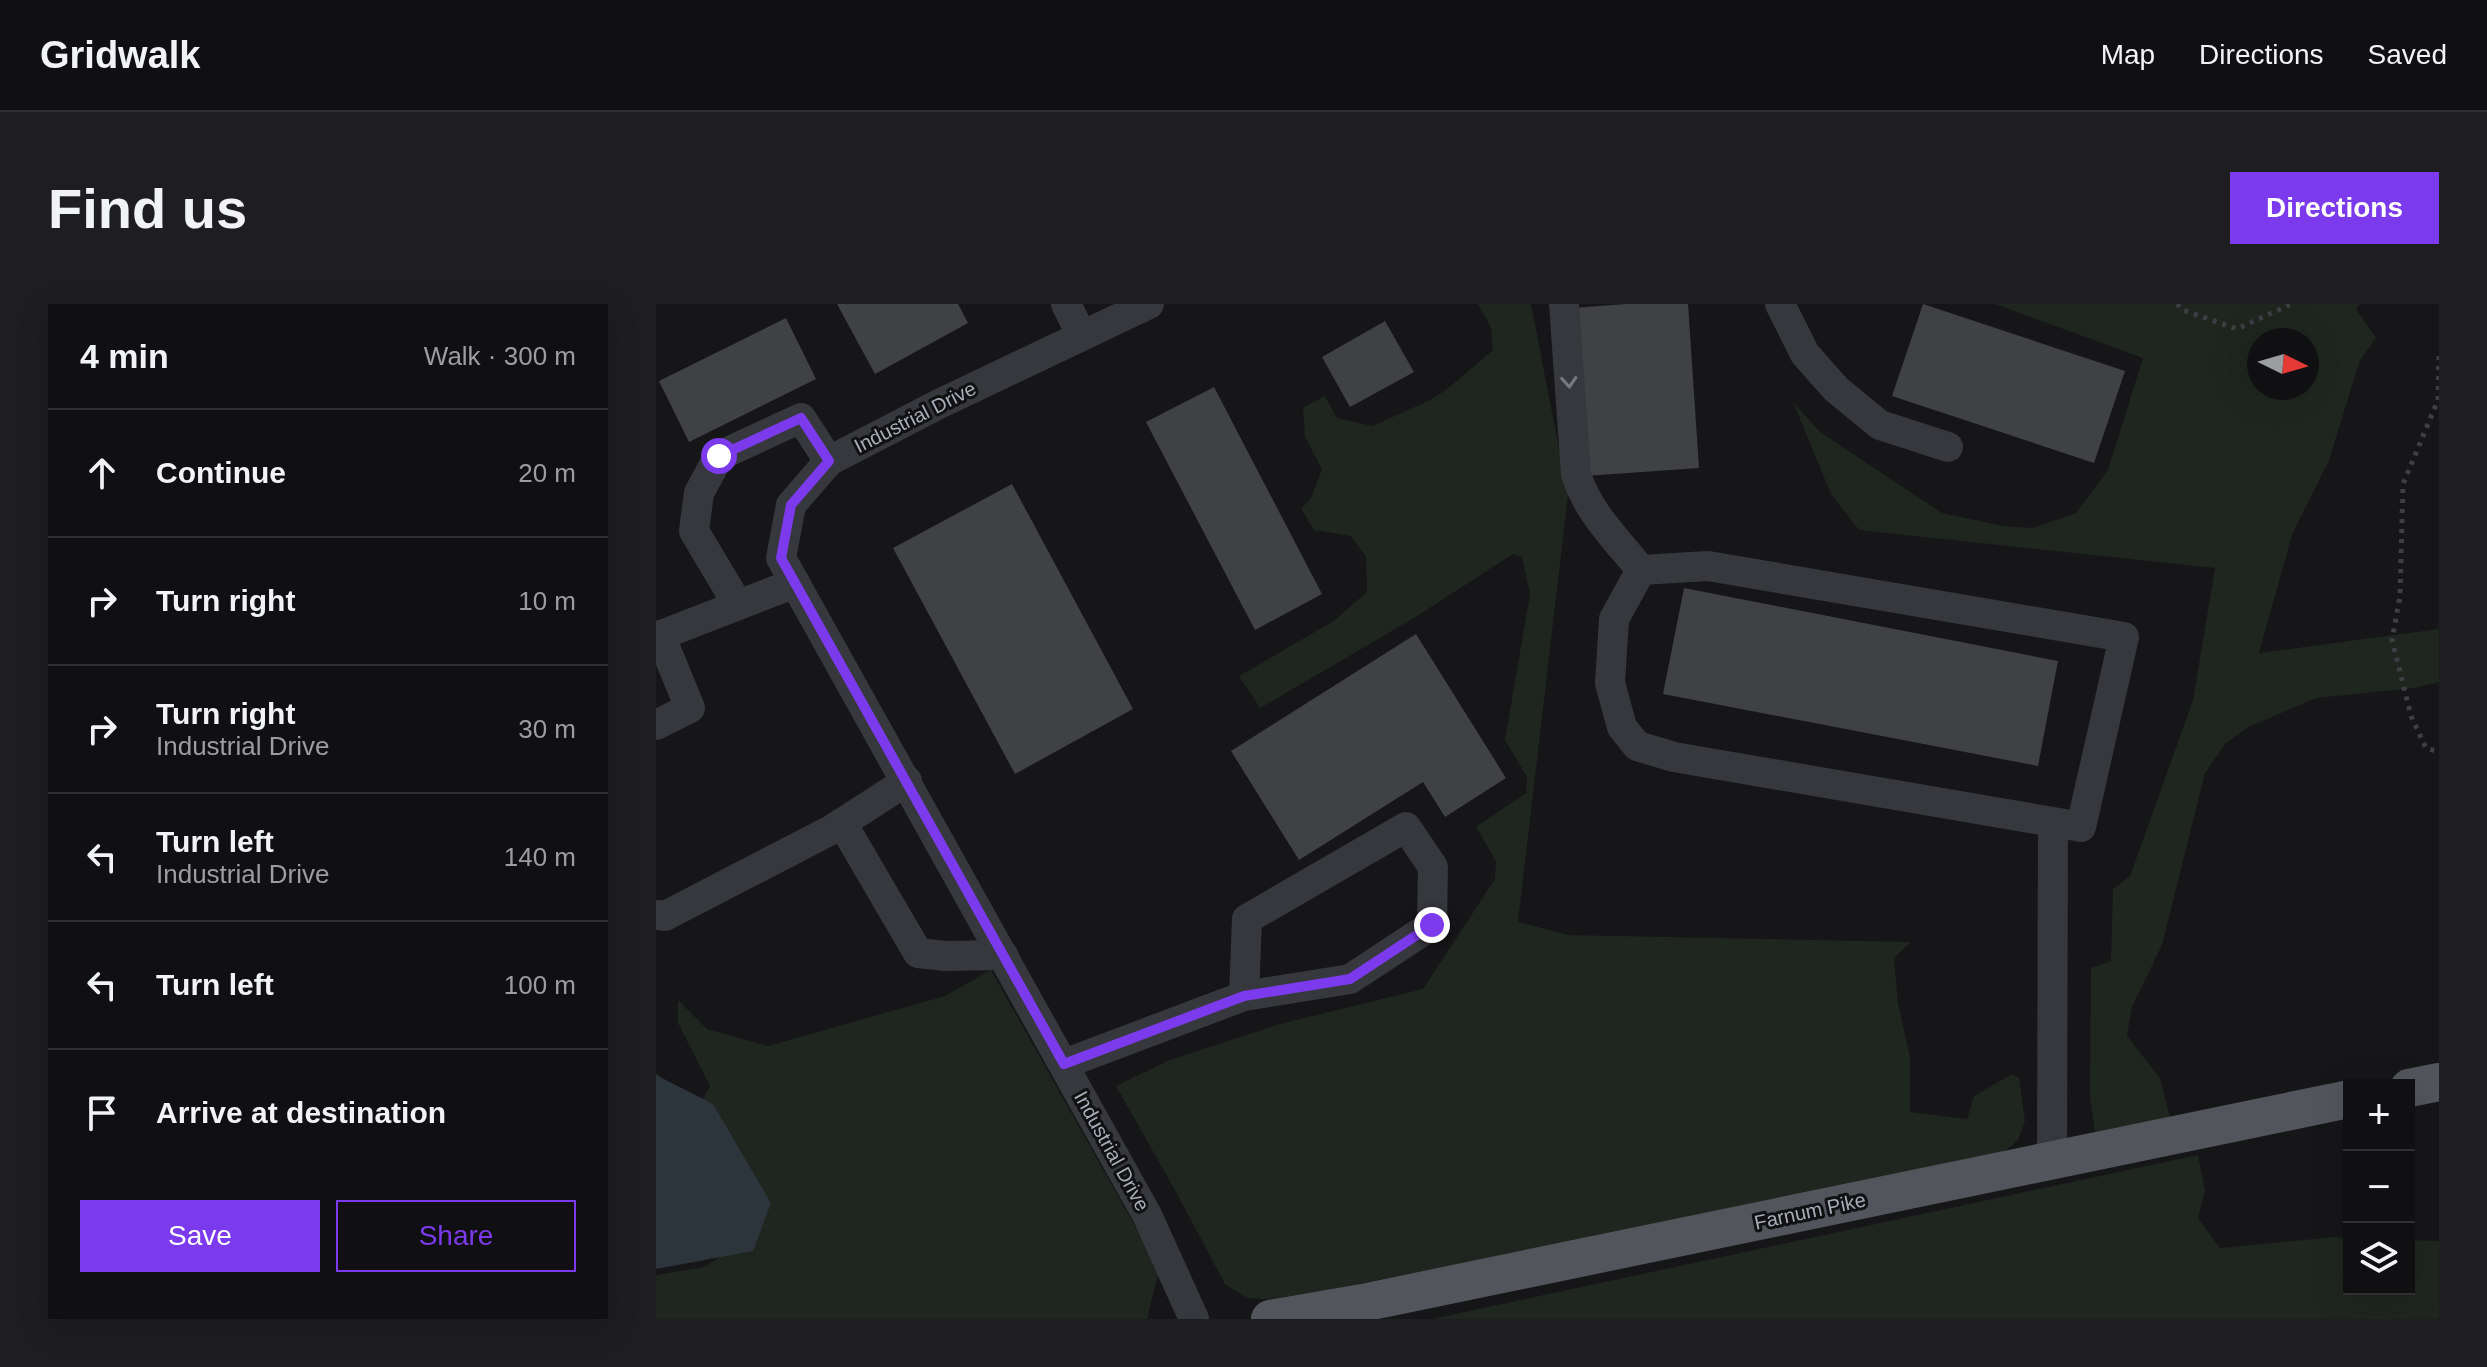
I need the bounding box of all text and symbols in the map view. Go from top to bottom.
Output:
text: Gridwalk [40,34,201,76]
text: Map [2101,39,2155,70]
text: Directions [2199,39,2324,70]
text: Saved [2368,39,2447,70]
button: Directions [2230,172,2439,244]
text: Find us [48,177,247,240]
north arrow [2247,328,2319,400]
text: 4 min [80,337,169,375]
text: Walk · 300 m [424,341,576,371]
one-way arrow [1560,376,1577,389]
street label: Industrial Drive [851,377,979,457]
route start [701,438,737,474]
icon: ahead [80,451,124,495]
text: Continue [156,456,286,489]
text: 20 m [518,458,576,488]
icon: right [80,579,124,623]
text: Turn right [156,584,295,617]
text: 10 m [518,586,576,616]
text: Turn right [156,697,295,730]
icon: right [80,707,124,751]
text: 30 m [518,714,576,744]
text: Industrial Drive [156,731,329,761]
text: Turn left [156,825,274,858]
icon: left [80,835,124,879]
text: 140 m [504,842,576,872]
text: Industrial Drive [156,859,329,889]
route end [1414,907,1450,943]
icon: left [80,963,124,1007]
text: Turn left [156,968,274,1001]
text: 100 m [504,970,576,1000]
map controls [2343,1079,2415,1295]
button: + [2343,1079,2415,1151]
street label: Industrial Drive [1070,1087,1154,1215]
icon: arrive [80,1091,124,1135]
text: Arrive at destination [156,1096,446,1129]
button: − [2343,1151,2415,1223]
street label: Farnum Pike [1752,1188,1868,1234]
button: Save [80,1200,320,1272]
button: Share [336,1200,576,1272]
button: layers [2343,1223,2415,1295]

